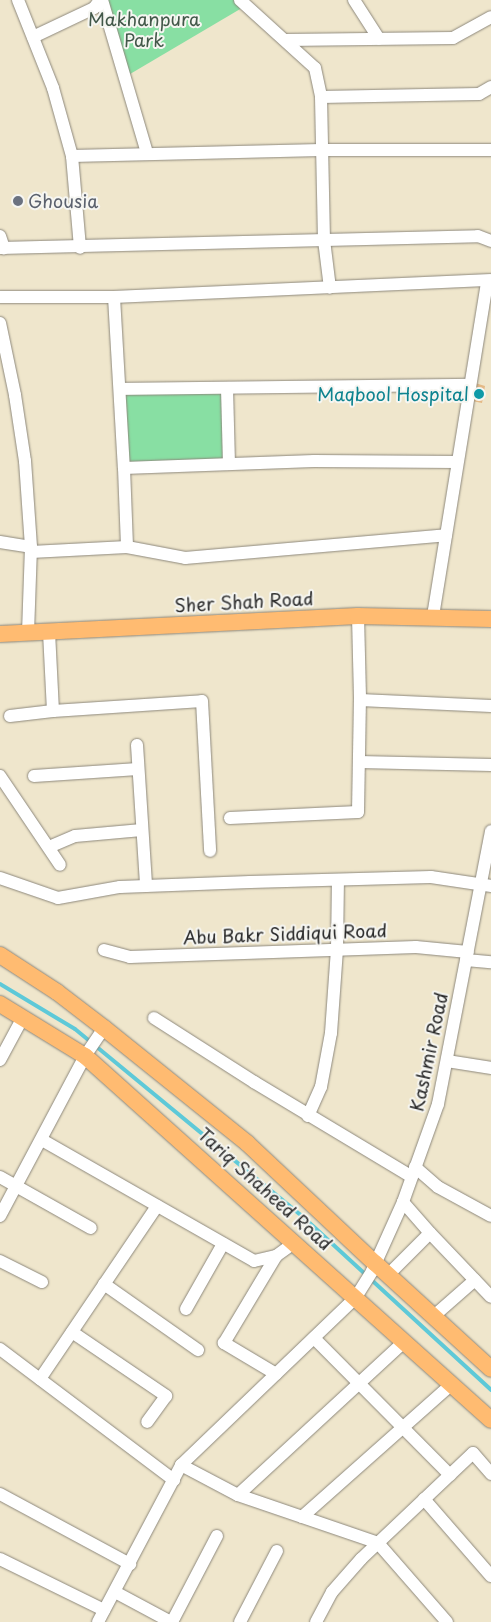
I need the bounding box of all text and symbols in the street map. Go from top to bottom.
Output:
park label: Makhanpura Park [88,9,200,52]
place label: Ghousia [28,190,98,212]
marker: Ghousia [12,195,24,207]
place label: Maqbool Hospital [317,383,469,405]
marker: Maqbool Hospital [473,388,485,400]
street label: Sher Shah Road [174,588,314,616]
street label: Abu Bakr Siddiqui Road [182,920,388,948]
street label: Kashmir Road [406,990,452,1114]
street label: Tariq Shaheed Road [193,1123,337,1255]

